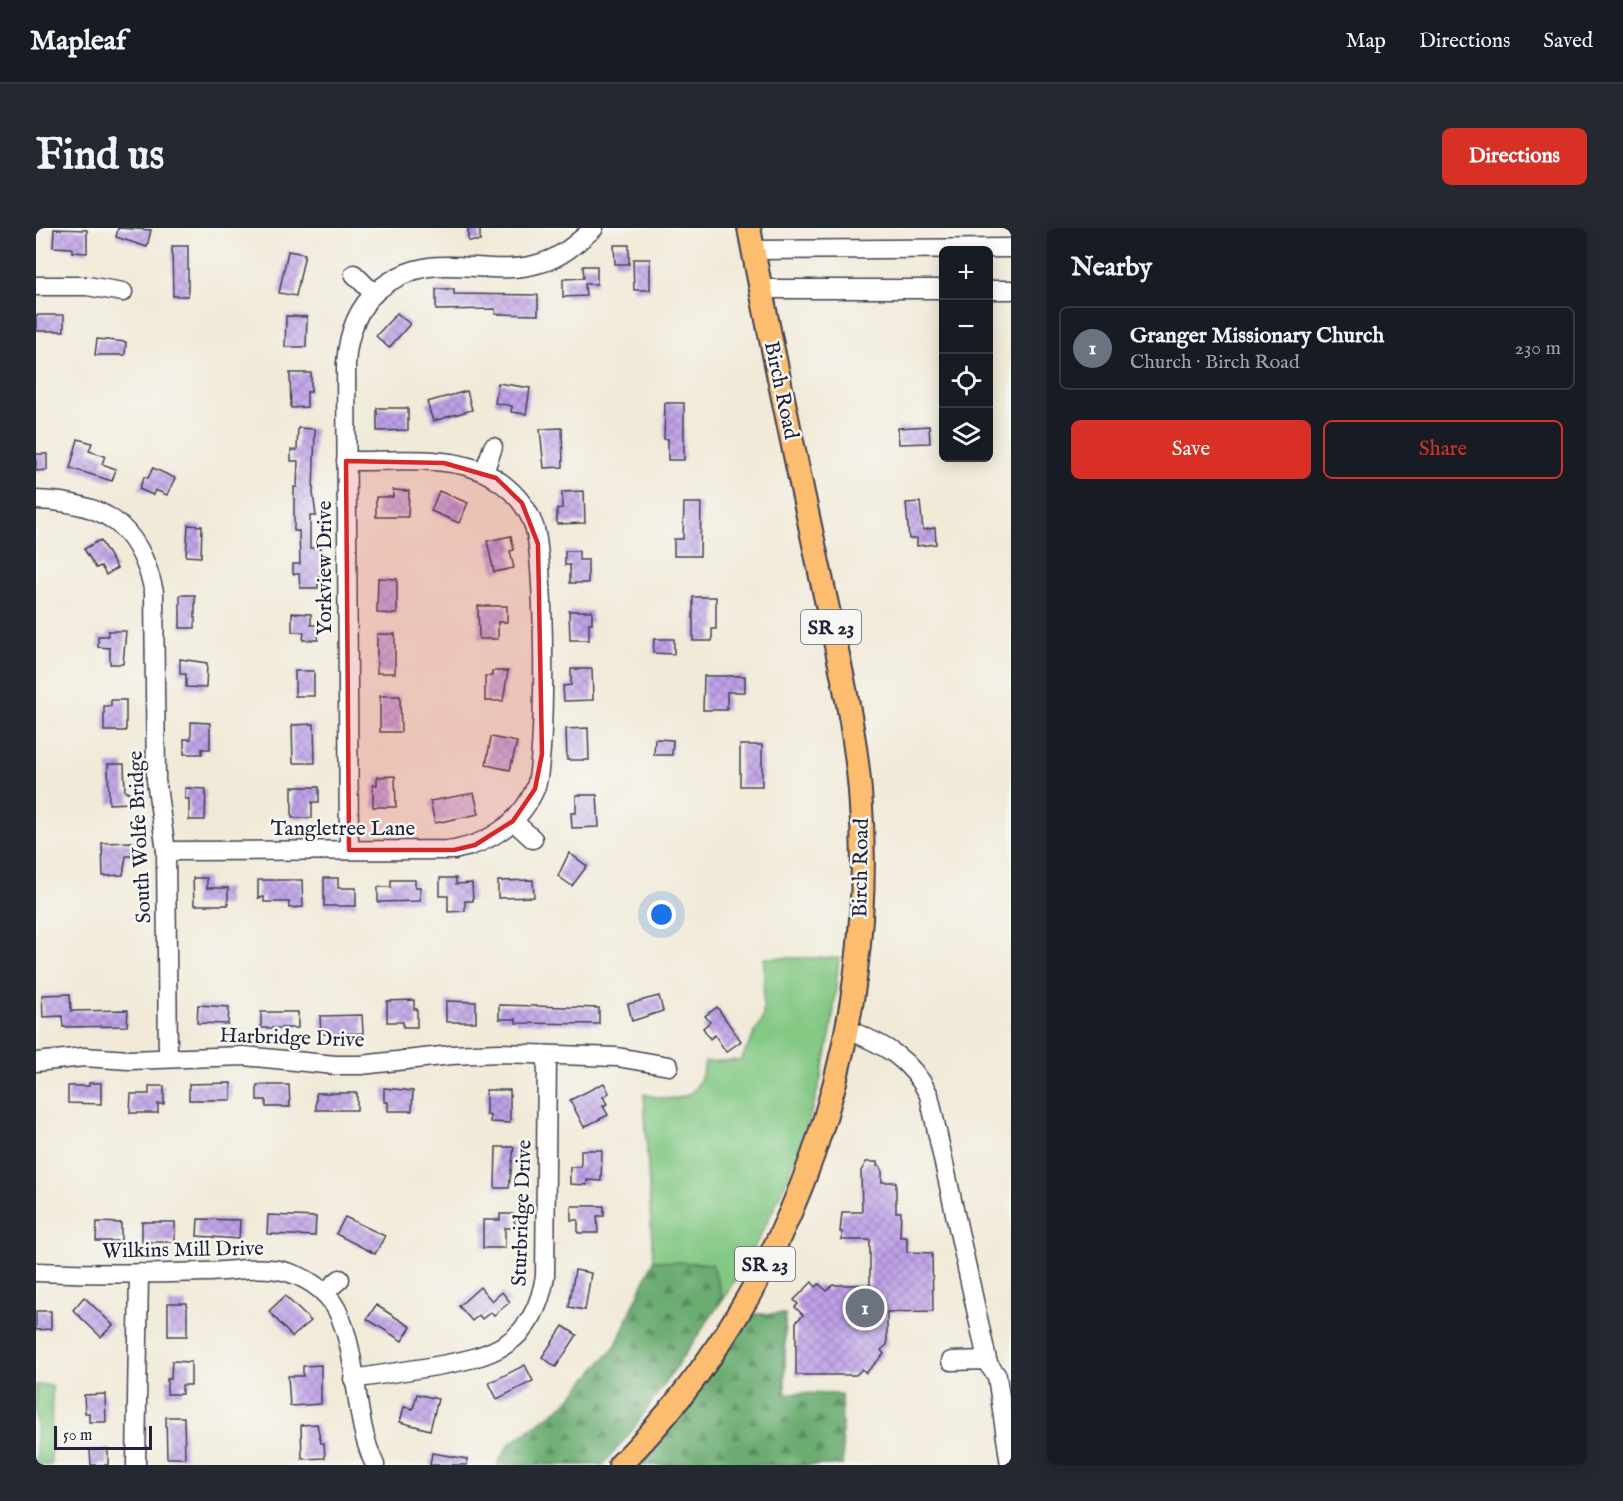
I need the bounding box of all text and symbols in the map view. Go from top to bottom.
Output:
text: Mapleaf [30,24,126,59]
text: Map [1346,28,1386,55]
text: Directions [1419,28,1510,55]
text: Saved [1543,28,1593,55]
button: Directions [1442,128,1587,185]
text: Find us [36,130,164,183]
map controls [939,246,993,462]
button: + [939,246,993,300]
text: Nearby [1071,251,1152,284]
button: − [939,300,993,354]
text: Granger Missionary Church [1130,322,1384,350]
text: 1 [1089,336,1096,361]
text: 230 m [1515,336,1561,361]
street label: Birch Road [757,339,804,443]
text: Church · Birch Road [1130,350,1300,375]
button: locate [939,354,993,408]
button: layers [939,408,993,462]
button: Save [1071,420,1311,479]
button: Share [1323,420,1563,479]
street label: Yorkview Drive [312,500,339,635]
road number: SR 23 [801,610,861,644]
street label: South Wolfe Bridge [122,750,159,924]
street label: Tangletree Lane [271,816,415,843]
street label: Birch Road [847,817,876,918]
your location [647,900,676,929]
street label: Harbridge Drive [219,1022,365,1055]
street label: Sturbridge Drive [506,1139,539,1287]
street label: Wilkins Mill Drive [102,1236,264,1265]
road number: SR 23 [735,1247,795,1281]
pin: 1 [846,1286,884,1330]
scale bar [54,1423,152,1450]
text: 50 m [63,1426,92,1446]

